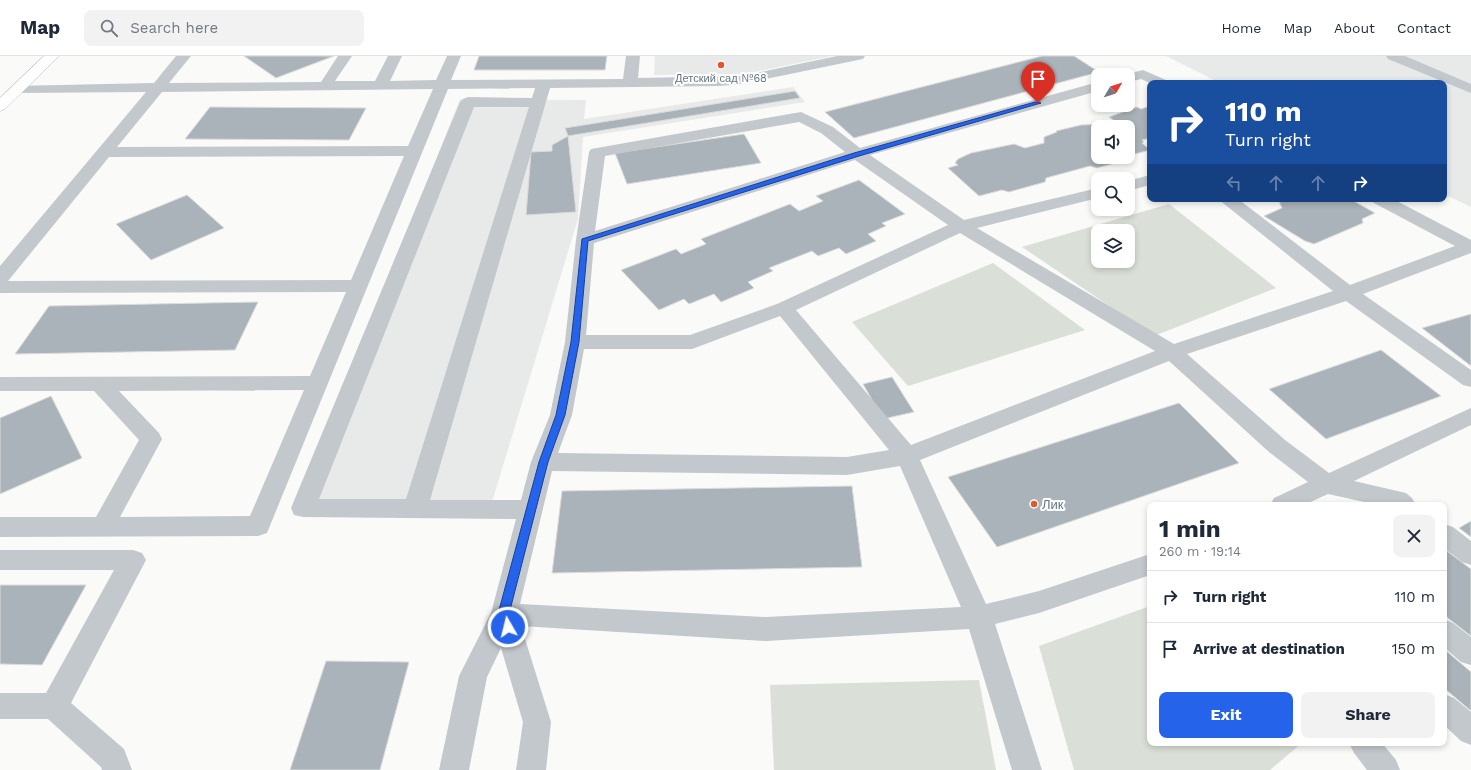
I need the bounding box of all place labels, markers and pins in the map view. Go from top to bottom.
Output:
marker: Детский сад №68 [716,60,726,70]
pin [1021,62,1055,103]
place label: Детский сад №68 [675,72,767,85]
place label: Лик [1042,497,1064,512]
marker: Лик [1029,499,1039,509]

